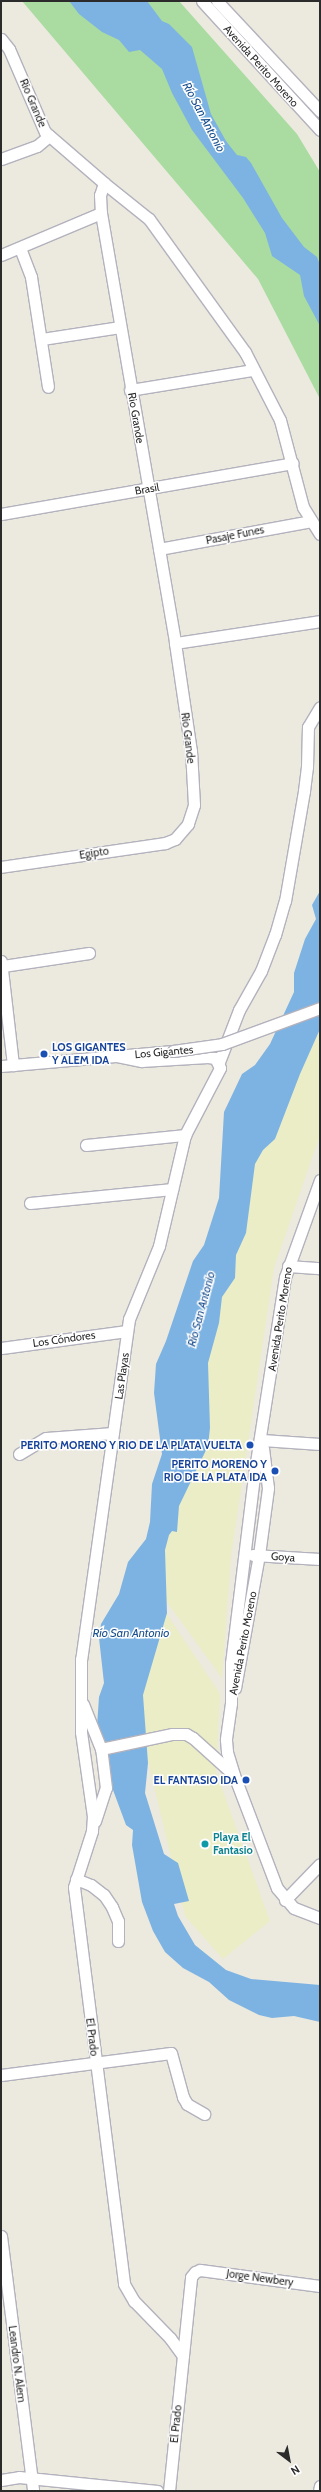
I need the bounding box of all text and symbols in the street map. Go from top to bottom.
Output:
street label: Avenida Perito Moreno [221,22,301,110]
street label: Rio Grande [17,77,49,129]
water label: Río San Antonio [180,80,228,154]
street label: Rio Grande [125,392,147,444]
street label: Brasil [134,480,160,498]
street label: Pasaje Funes [205,523,265,547]
street label: Rio Grande [178,712,198,764]
street label: Egipto [78,844,110,862]
place label: LOS GIGANTES Y ALEM IDA [52,1041,126,1067]
street label: Los Gigantes [134,1043,194,1061]
marker: LOS GIGANTES Y ALEM IDA [39,1049,49,1059]
street label: Avenida Perito Moreno [265,1266,295,1372]
water label: Río San Antonio [184,1270,218,1348]
street label: Los Cóndores [32,1328,96,1350]
street label: Las Playas [112,1352,132,1400]
place label: PERITO MORENO Y RIO DE LA PLATA VUELTA [20,1438,242,1452]
marker: PERITO MORENO Y RIO DE LA PLATA VUELTA [245,1440,255,1450]
place label: PERITO MORENO Y RIO DE LA PLATA IDA [164,1458,267,1484]
marker: PERITO MORENO Y RIO DE LA PLATA IDA [270,1466,280,1476]
street label: Goya [271,1550,295,1564]
street label: Avenida Perito Moreno [226,1590,260,1696]
water label: Río San Antonio [92,1626,170,1640]
place label: EL FANTASIO IDA [153,1773,238,1787]
marker: EL FANTASIO IDA [241,1775,251,1785]
place label: Playa El Fantasio [213,1831,253,1857]
marker: Playa El Fantasio [200,1839,210,1849]
street label: El Prado [83,2017,101,2057]
street label: Jorge Newbery [226,2267,294,2289]
street label: Leandro N. Alem [6,2325,28,2403]
street label: El Prado [167,2404,185,2444]
north arrow [269,2440,309,2480]
text: N [288,2462,302,2478]

